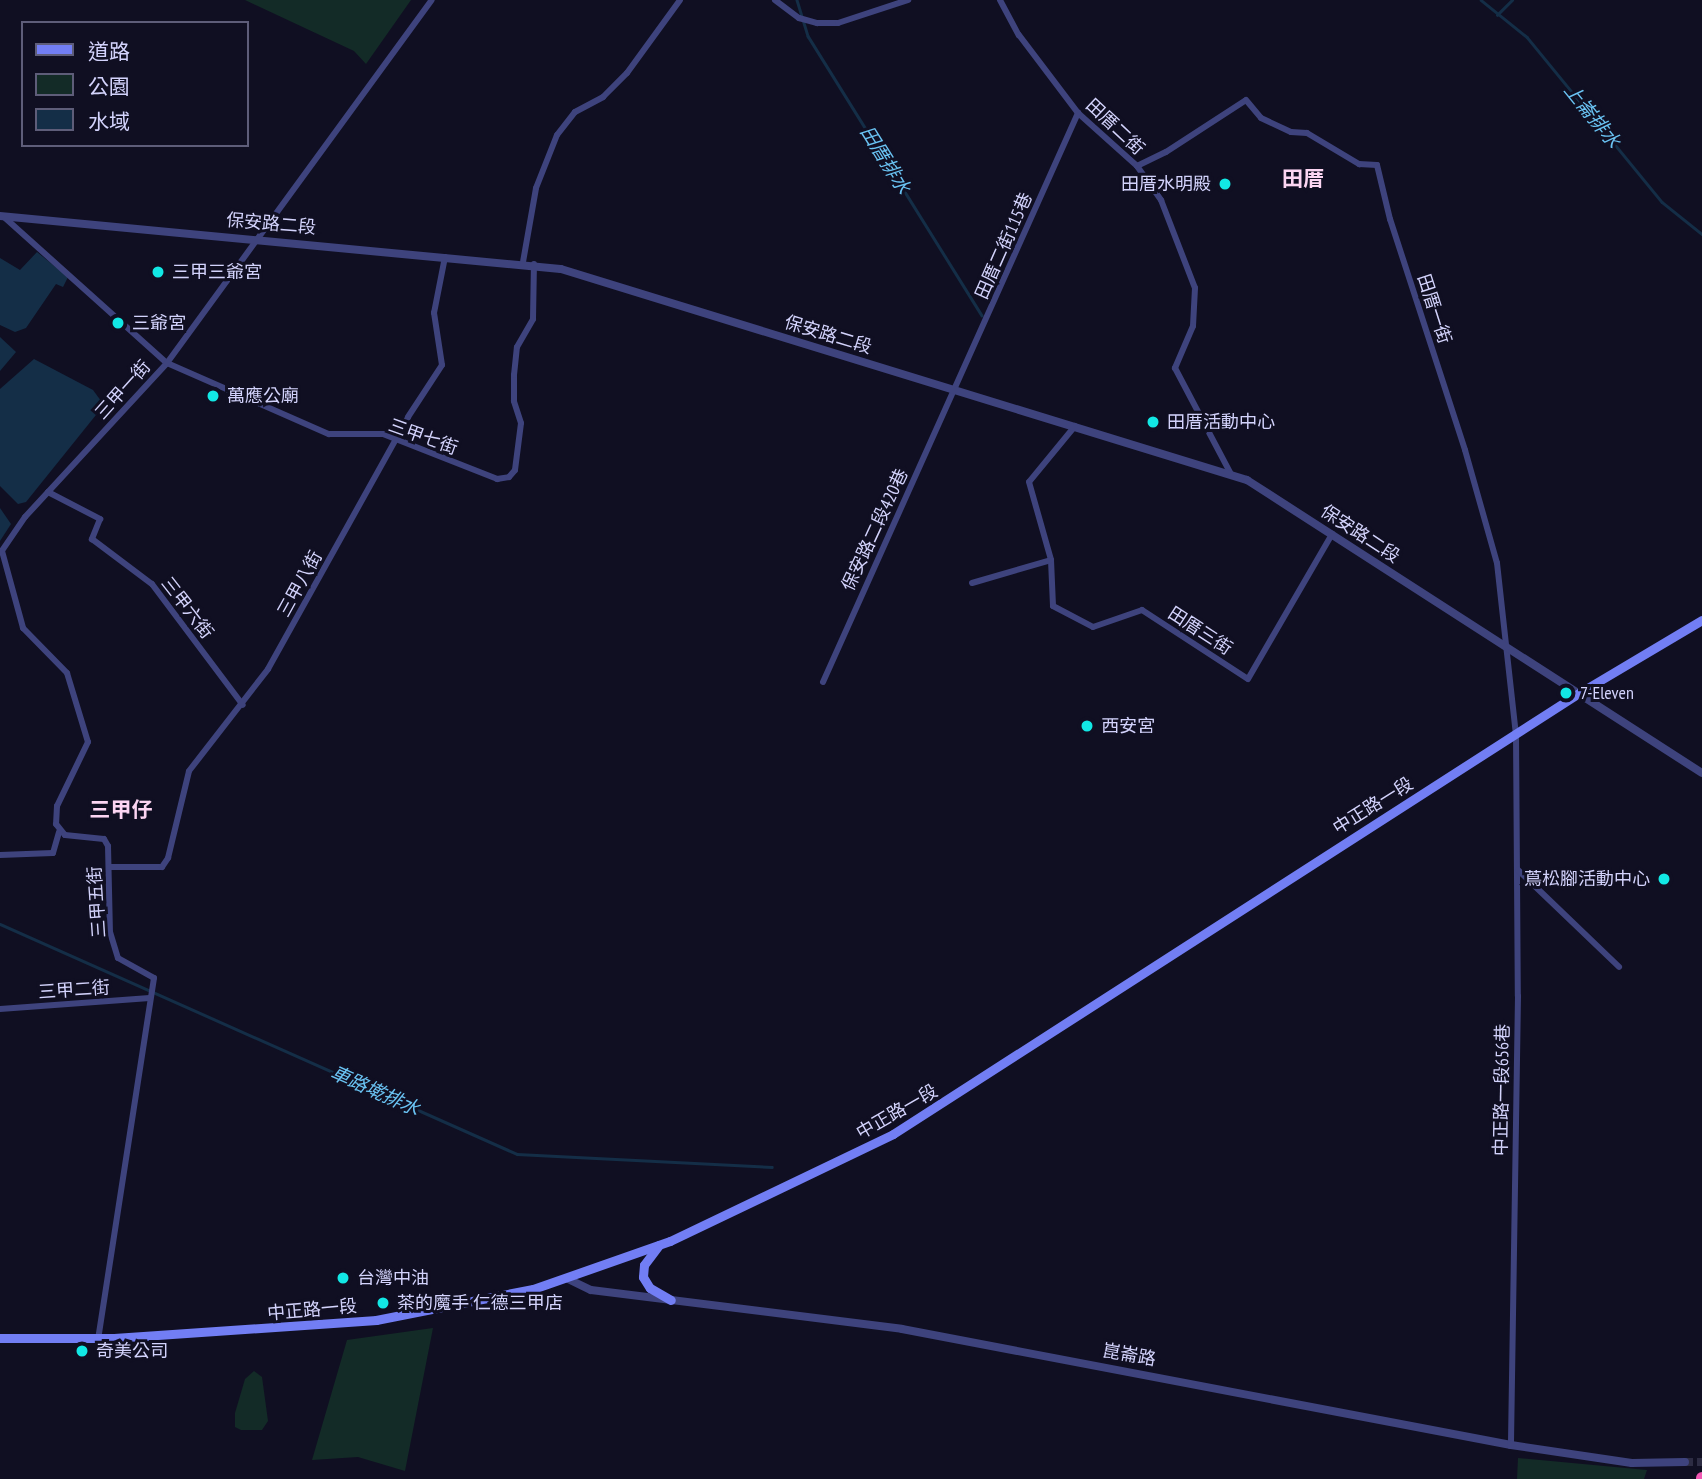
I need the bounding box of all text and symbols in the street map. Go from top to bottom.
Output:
legend [21,21,248,147]
text: 道路 [88,38,130,65]
text: 公園 [88,73,130,100]
water label: 上崙排水 [1559,79,1625,153]
street label: 田厝二街 [1081,95,1149,159]
text: 水域 [88,108,130,135]
water label: 田厝排水 [855,122,915,198]
district label: 田厝 [1282,166,1324,192]
place label: 田厝水明殿 [1121,173,1211,195]
marker: 田厝水明殿 [1217,176,1233,192]
street label: 田厝二街115巷 [971,189,1037,303]
street label: 保安路二段 [225,209,317,239]
place label: 三甲三爺宮 [172,261,262,283]
marker: 三甲三爺宮 [150,264,166,280]
street label: 田厝一街 [1413,271,1455,347]
place label: 三爺宮 [132,312,186,334]
street label: 保安路二段 [782,312,874,358]
marker: 三爺宮 [110,315,126,331]
street label: 三甲一街 [91,356,155,424]
place label: 萬應公廟 [227,385,299,407]
marker: 萬應公廟 [205,388,221,404]
place label: 田厝活動中心 [1167,411,1275,433]
marker: 田厝活動中心 [1145,414,1161,430]
street label: 三甲七街 [385,415,461,459]
street label: 保安路二段420巷 [837,465,913,595]
street label: 保安路二段 [1316,500,1404,568]
street label: 三甲八街 [273,547,327,621]
street label: 三甲六街 [156,573,218,643]
street label: 田厝三街 [1164,602,1236,660]
place label: 7-Eleven [1580,682,1634,704]
marker: 7-Eleven [1558,685,1574,701]
place label: 西安宮 [1101,715,1155,737]
marker: 西安宮 [1079,718,1095,734]
street label: 中正路一段 [1329,773,1417,839]
district label: 三甲仔 [90,797,152,823]
street label: 三甲五街 [84,865,110,939]
place label: 蔦松腳活動中心 [1524,868,1650,890]
marker: 蔦松腳活動中心 [1656,871,1672,887]
street label: 三甲二街 [37,977,111,1003]
street label: 中正路一段656巷 [1490,1024,1514,1156]
water label: 車路墘排水 [327,1061,423,1121]
street label: 中正路一段 [853,1080,941,1144]
place label: 台灣中油 [357,1267,429,1289]
marker: 台灣中油 [335,1270,351,1286]
place label: 茶的魔手 仁德三甲店 [397,1292,563,1314]
street label: 中正路一段 [266,1295,358,1325]
marker: 茶的魔手 仁德三甲店 [375,1295,391,1311]
place label: 奇美公司 [96,1340,168,1362]
street label: 崑崙路 [1101,1340,1157,1370]
marker: 奇美公司 [74,1343,90,1359]

